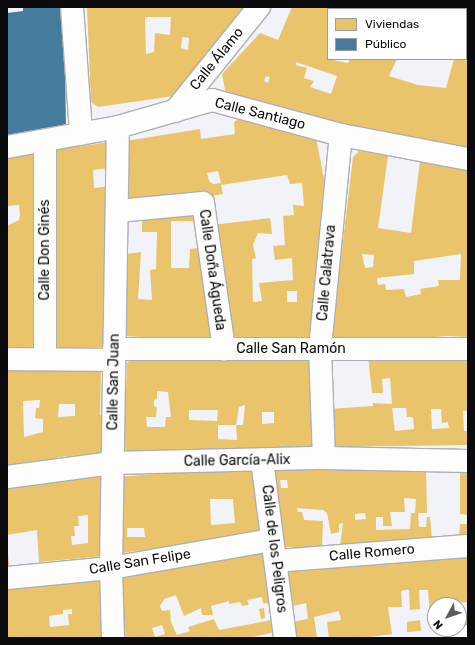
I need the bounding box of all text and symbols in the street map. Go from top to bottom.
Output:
legend [327,8,467,60]
text: Viviendas [365,17,419,31]
street label: Calle Álamo [187,24,247,94]
text: Público [365,37,406,51]
street label: Calle Santiago [213,95,307,133]
street label: Calle Don Ginés [37,199,53,301]
street label: Calle Doña Águeda [195,208,229,332]
street label: Calle Calatrava [314,224,340,322]
street label: Calle San Juan [105,333,123,431]
street label: Calle San Ramón [236,341,346,357]
street label: Calle García-Alix [184,452,290,470]
street label: Calle de los Peligros [258,484,290,614]
street label: Calle Romero [329,541,415,565]
street label: Calle San Felipe [88,546,192,578]
north arrow [427,597,467,637]
text: N [431,617,446,632]

